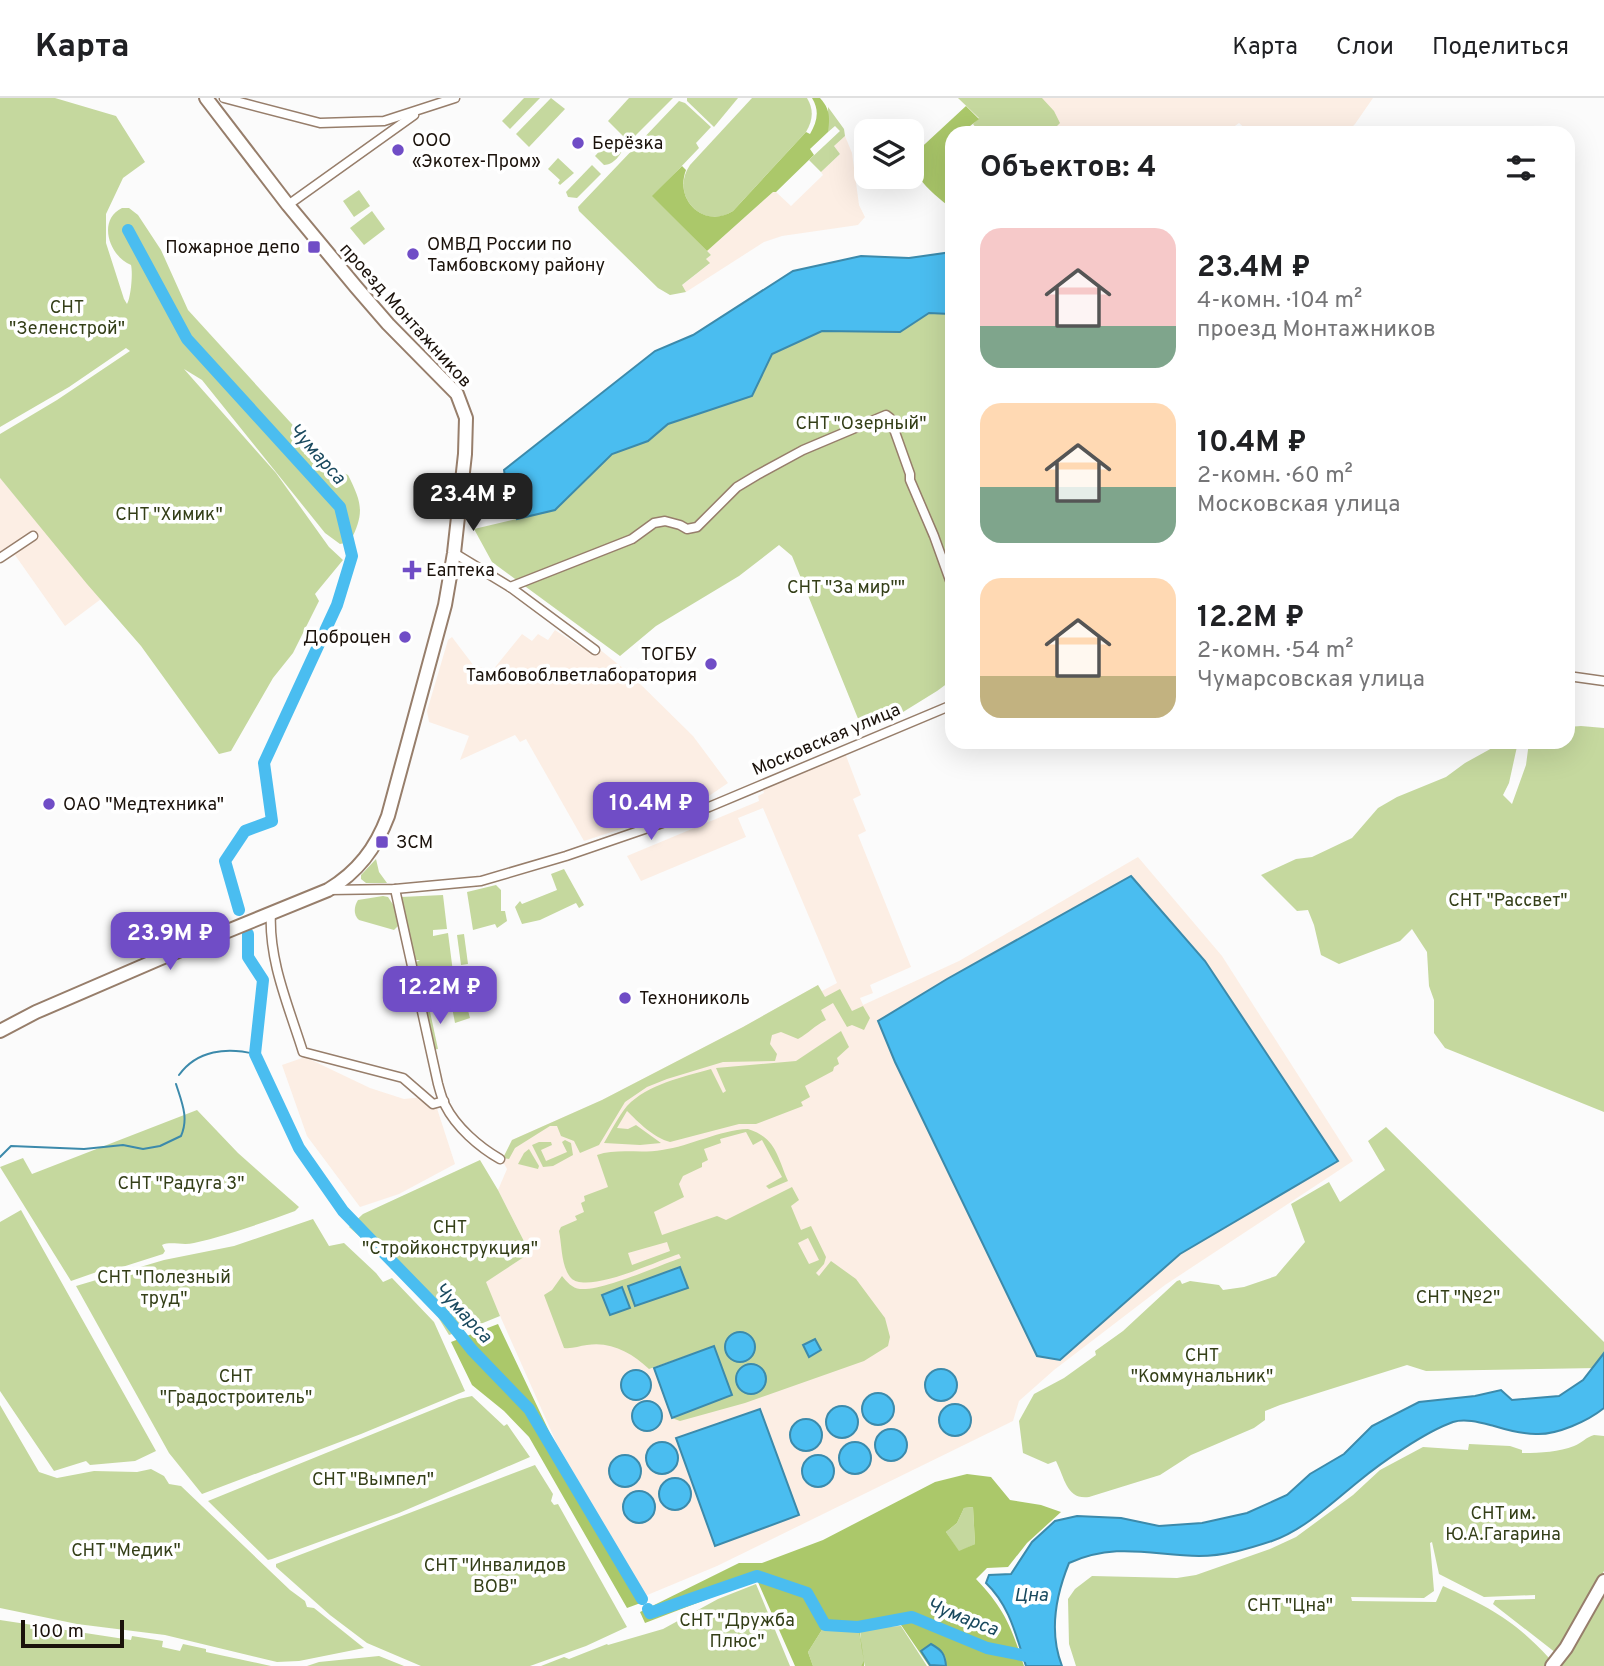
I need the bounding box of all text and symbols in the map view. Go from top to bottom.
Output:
text: Карта [35,27,129,69]
text: Карта [1232,33,1298,63]
text: Слои [1336,33,1394,63]
text: Поделиться [1432,33,1569,63]
map controls [854,119,924,189]
button: layers [854,119,924,189]
place label: ООО «Экотех-Пром» [412,130,541,174]
place label: Берёзка [592,133,663,156]
marker: Берёзка [570,135,586,151]
marker: ООО «Экотех-Пром» [390,142,406,158]
icon: filters [1502,149,1540,187]
text: Объектов: 4 [980,150,1156,187]
place label: ОМВД России по Тамбовскому району [427,234,605,278]
place label: Пожарное депо [165,237,300,260]
marker: Пожарное депо [306,239,322,255]
street label: проезд Монтажников [334,239,476,393]
marker: ОМВД России по Тамбовскому району [405,246,421,262]
text: 23.4M ₽ [1197,250,1311,287]
icon: home [1036,256,1120,340]
text: 4-комн. · 104 m² [1197,287,1362,316]
park label: СНТ "Зеленстрой" [9,297,125,341]
text: проезд Монтажников [1197,316,1436,345]
park label: СНТ "Озерный" [796,413,926,436]
water label: Чумарса [283,419,350,490]
text: 10.4M ₽ [1197,425,1307,462]
icon: home [1036,431,1120,515]
text: 2-комн. · 60 m² [1197,462,1353,491]
pin: 23.4M ₽ [408,474,538,533]
text: 23.4M ₽ [429,481,517,510]
text: Московская улица [1197,491,1400,520]
park label: СНТ "Химик" [115,504,223,527]
place label: Еаптека [426,560,495,583]
marker: Еаптека [404,562,420,578]
park label: СНТ "За мир"" [787,577,905,600]
text: 12.2M ₽ [1197,600,1304,637]
icon: home [1036,606,1120,690]
place label: Доброцен [303,627,391,650]
marker: Доброцен [397,629,413,645]
text: 2-комн. · 54 m² [1197,637,1353,666]
place label: ТОГБУ Тамбовоблветлаборатория [466,644,697,688]
marker: ТОГБУ Тамбовоблветлаборатория [703,656,719,672]
text: Чумарсовская улица [1197,666,1425,695]
street label: Московская улица [749,699,904,782]
pin: 10.4M ₽ [586,782,716,842]
text: 10.4M ₽ [609,790,693,819]
place label: ОАО "Медтехника" [63,794,224,817]
marker: ОАО "Медтехника" [41,796,57,812]
place label: ЗСМ [396,832,433,855]
marker: ЗСМ [374,834,390,850]
park label: СНТ "Рассвет" [1448,890,1568,913]
pin: 23.9M ₽ [105,912,235,972]
text: 23.9M ₽ [127,920,213,949]
pin: 12.2M ₽ [375,967,505,1026]
text: 12.2M ₽ [399,974,481,1003]
place label: Технониколь [639,988,750,1011]
marker: Технониколь [617,990,633,1006]
park label: СНТ "Радуга 3" [118,1173,244,1196]
park label: СНТ "Стройконструкция" [362,1217,538,1261]
park label: СНТ "Полезный труд" [97,1267,231,1311]
water label: Чумарса [429,1278,497,1349]
park label: СНТ "№2" [1416,1287,1500,1310]
park label: СНТ "Коммунальник" [1131,1345,1273,1389]
park label: СНТ "Градостроитель" [160,1366,312,1410]
park label: СНТ "Вымпел" [312,1469,434,1492]
park label: СНТ им. Ю.А.Гагарина [1445,1503,1561,1547]
park label: СНТ "Медик" [71,1540,181,1563]
park label: СНТ "Инвалидов ВОВ" [424,1555,566,1599]
water label: Цна [1014,1584,1048,1608]
water label: Чумарса [923,1593,1001,1642]
park label: СНТ "Цна" [1247,1595,1333,1618]
park label: СНТ "Дружба Плюс" [679,1610,795,1654]
scale bar [21,1617,124,1649]
text: 100 m [32,1620,84,1644]

